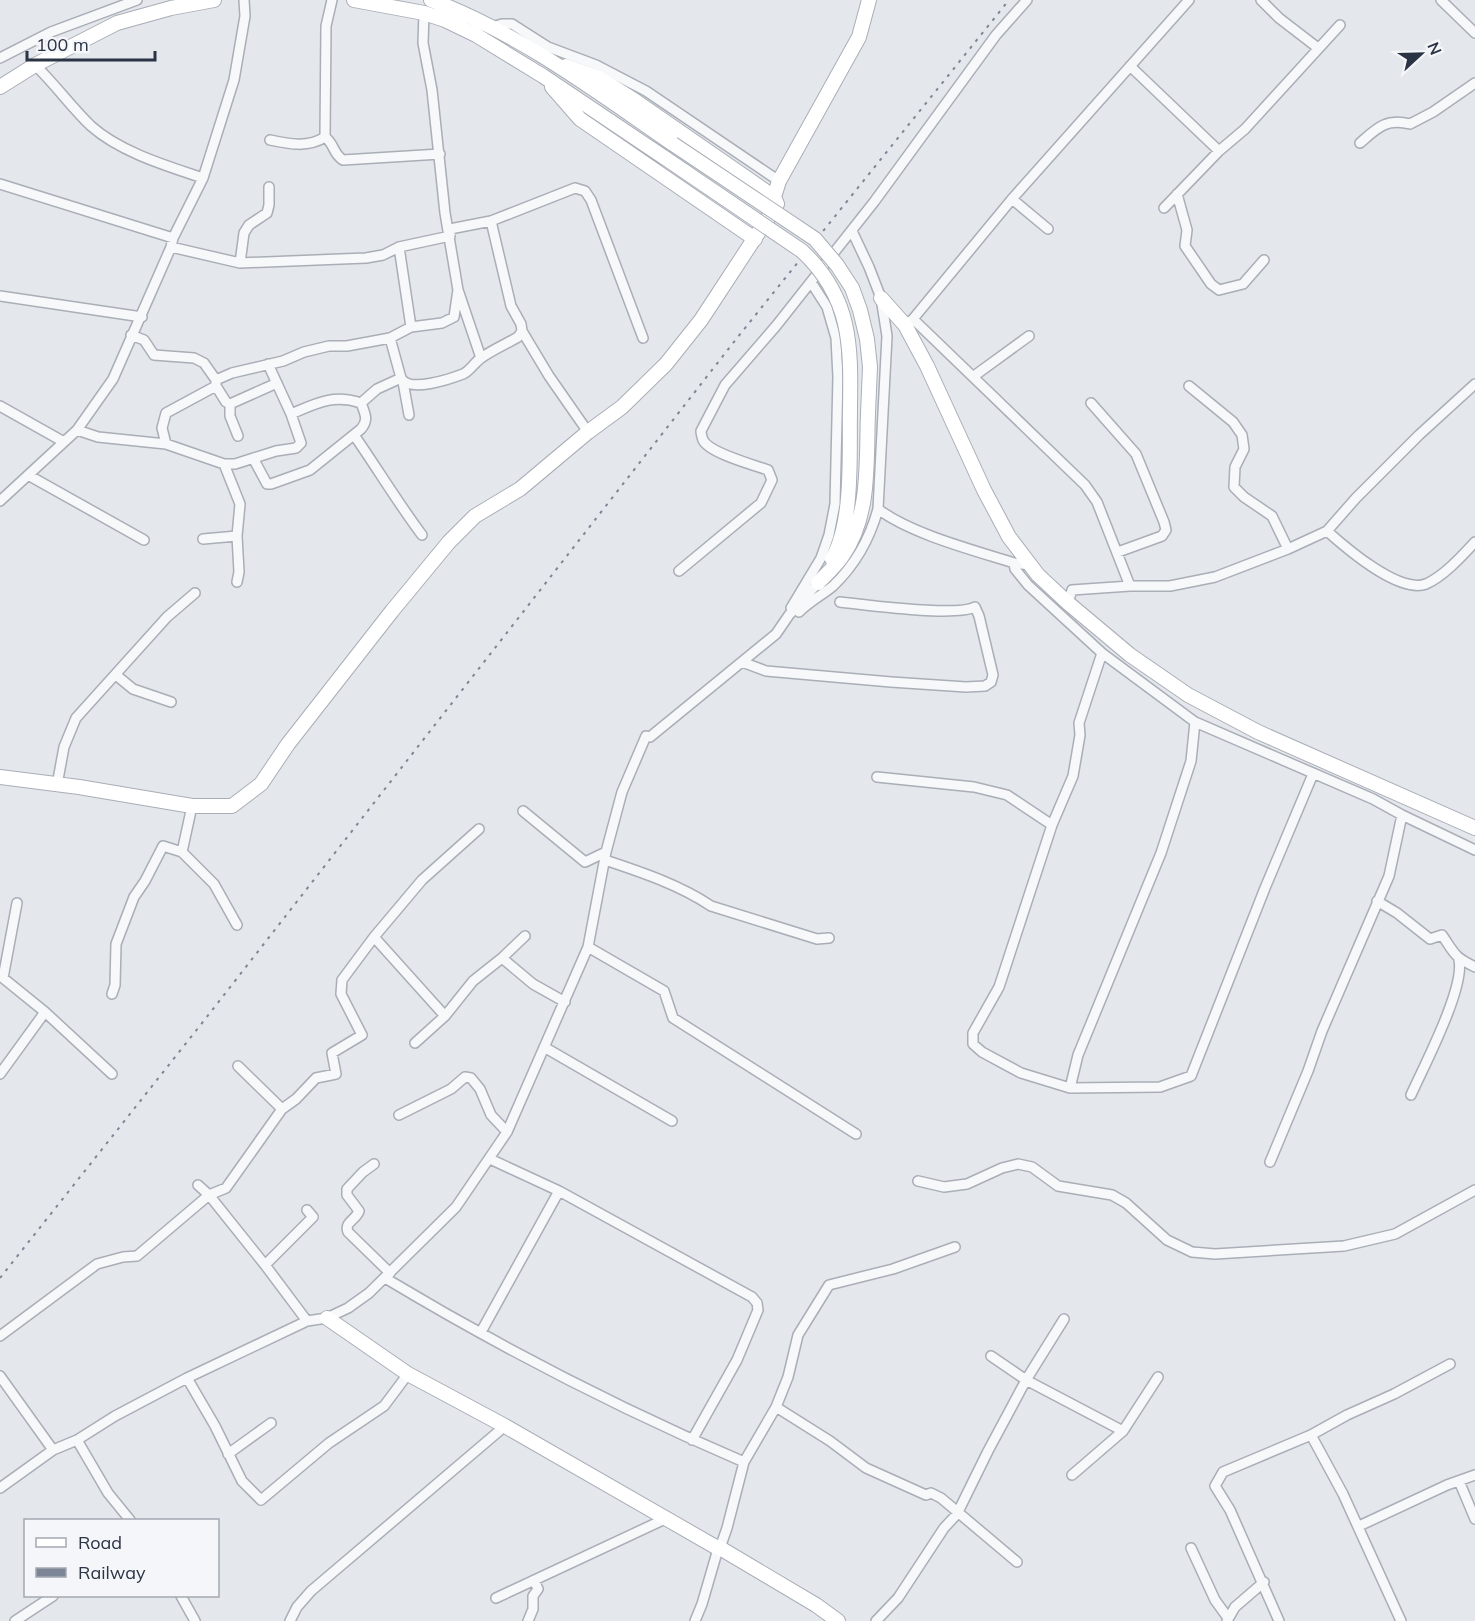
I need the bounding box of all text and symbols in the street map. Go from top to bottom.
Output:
scale bar [27,24,154,62]
north arrow [1391,24,1451,84]
text: 100 m [36,33,89,56]
text: N [1423,39,1446,58]
legend [24,1519,219,1597]
text: Road [78,1531,122,1554]
text: Railway [78,1561,146,1584]

